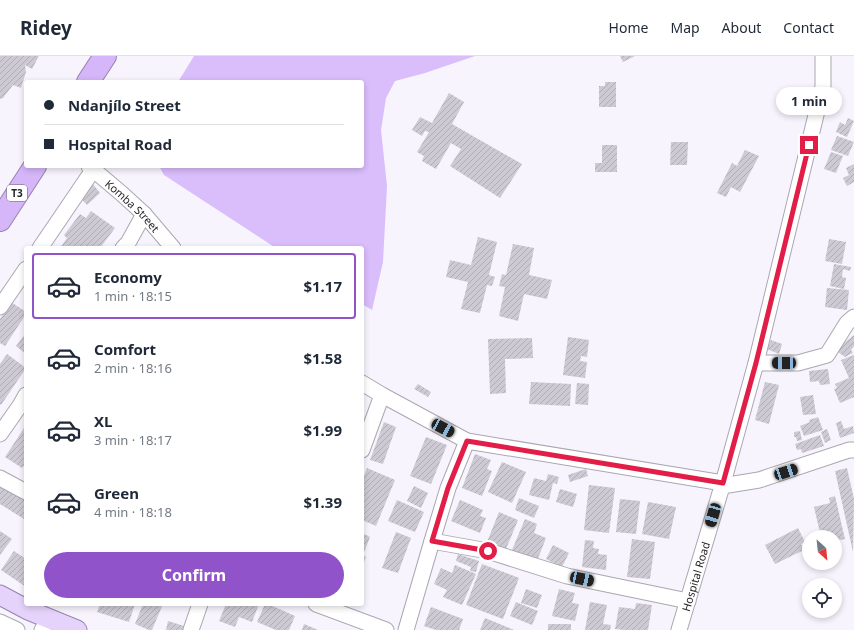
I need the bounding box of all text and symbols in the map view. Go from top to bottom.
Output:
text: Ridey [20,15,72,41]
text: Home [609,18,648,37]
text: Map [670,18,700,37]
text: About [722,18,761,37]
text: Contact [783,18,834,37]
callout: 1 min [776,87,842,115]
text: 1 min [791,92,827,110]
text: Ndanjílo Street [68,95,181,115]
text: Hospital Road [68,134,172,154]
route end [800,136,818,154]
street label: Komba Street [102,176,163,235]
road number: T3 [7,185,27,201]
text: Economy [94,267,162,287]
icon: car [46,268,82,304]
text: $1.17 [303,276,342,296]
text: 1 min · 18:15 [94,287,172,305]
text: Comfort [94,339,156,359]
icon: car [46,340,82,376]
text: $1.58 [303,348,342,368]
car [772,357,796,369]
text: 2 min · 18:16 [94,359,172,377]
text: XL [94,411,112,431]
icon: car [46,412,82,448]
car [430,417,456,439]
text: $1.99 [303,420,342,440]
text: 3 min · 18:17 [94,431,172,449]
car [773,463,799,481]
text: Green [94,483,139,503]
icon: car [46,484,82,520]
text: $1.39 [303,492,342,512]
car [704,502,722,528]
text: 4 min · 18:18 [94,503,172,521]
north arrow [802,530,842,570]
map controls [802,530,842,618]
street label: Hospital Road [678,540,713,613]
route start [479,542,497,560]
button: Confirm [44,552,344,598]
car [569,571,595,587]
button: locate [802,578,842,618]

